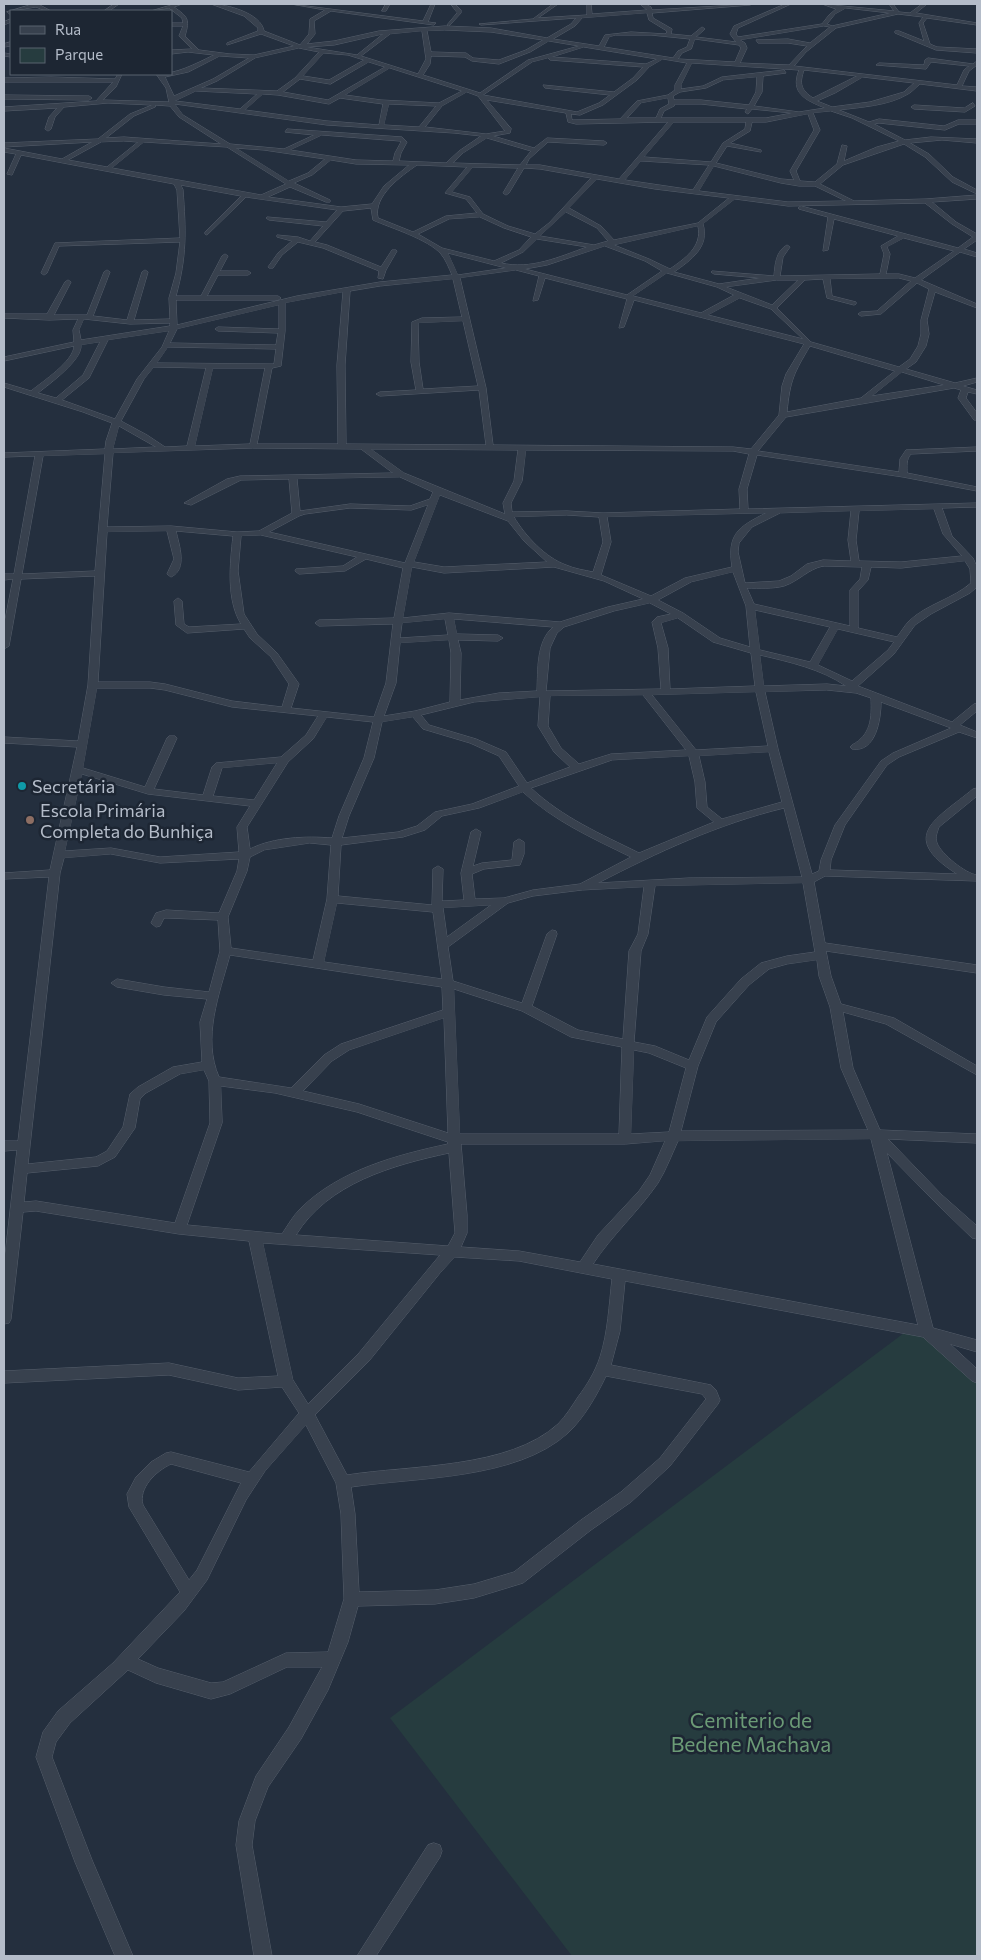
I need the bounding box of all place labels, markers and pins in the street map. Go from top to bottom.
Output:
place label: Secretária [32,775,115,797]
marker: Secretária [16,780,28,792]
place label: Escola Primária Completa do Bunhiça [40,799,213,842]
marker: Escola Primária Completa do Bunhiça [24,814,36,826]

